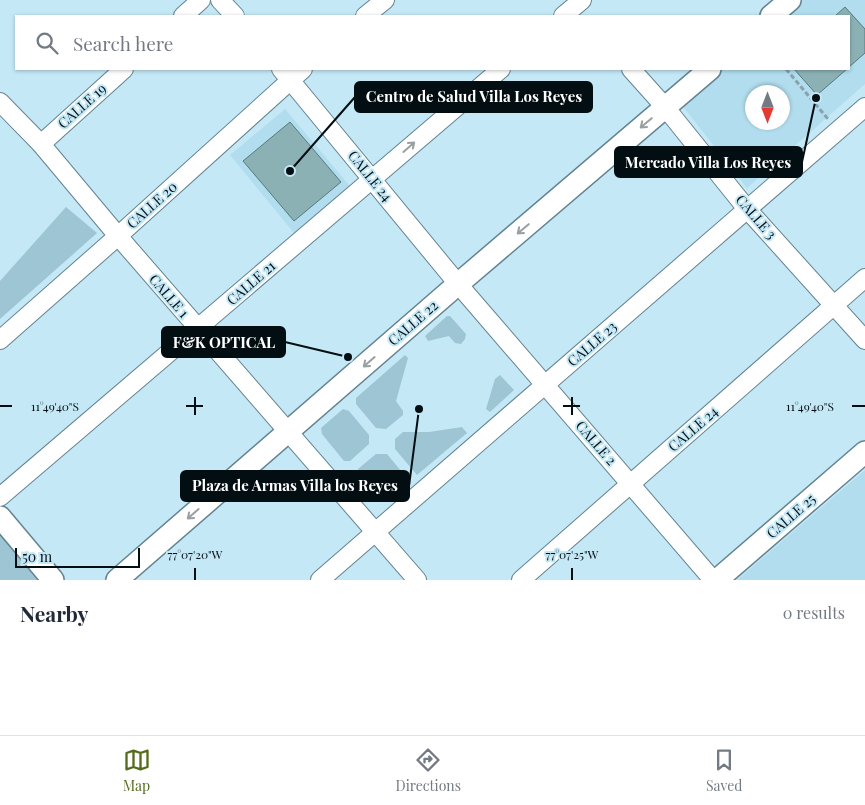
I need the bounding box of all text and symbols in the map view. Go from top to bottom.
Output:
search box [15,15,850,70]
icon: search [33,29,61,57]
text: Search here [73,30,173,56]
street label: CALLE 19 [53,79,110,132]
callout: Centro de Salud Villa Los Reyes [355,82,592,112]
north arrow [745,85,790,130]
text: Centro de Salud Villa Los Reyes [366,86,582,106]
one-way arrow [640,118,653,129]
one-way arrow [403,142,416,153]
street label: CALLE 24 [344,146,397,205]
callout: Mercado Villa Los Reyes [615,147,802,177]
text: Mercado Villa Los Reyes [625,152,791,172]
street label: CALLE 20 [122,177,181,232]
street label: CALLE 3 [732,190,781,243]
one-way arrow [516,223,529,235]
street label: CALLE 21 [222,256,279,309]
street label: CALLE 1 [145,270,194,321]
street label: CALLE 22 [384,296,442,349]
street label: CALLE 23 [563,317,620,370]
callout: F&K OPTICAL [162,327,285,357]
text: F&K OPTICAL [173,332,275,352]
one-way arrow [362,356,375,367]
text: 11°49'40"S [31,398,79,414]
text: 11°49'40"S [786,398,834,414]
street label: CALLE 24 [664,402,722,456]
street label: CALLE 2 [572,416,621,469]
callout: Plaza de Armas Villa los Reyes [181,471,409,501]
text: Plaza de Armas Villa los Reyes [192,475,398,495]
street label: CALLE 25 [762,489,819,542]
one-way arrow [187,508,200,520]
scale bar [15,545,140,568]
text: 77°07'20"W [168,546,223,562]
text: 77°07'25"W [546,546,599,562]
text: 50 m [22,547,52,566]
text: Nearby [20,599,89,627]
text: 0 results [783,602,845,623]
tab: Map [123,746,151,795]
tab: Directions [396,746,461,795]
tab: Saved [706,746,742,795]

